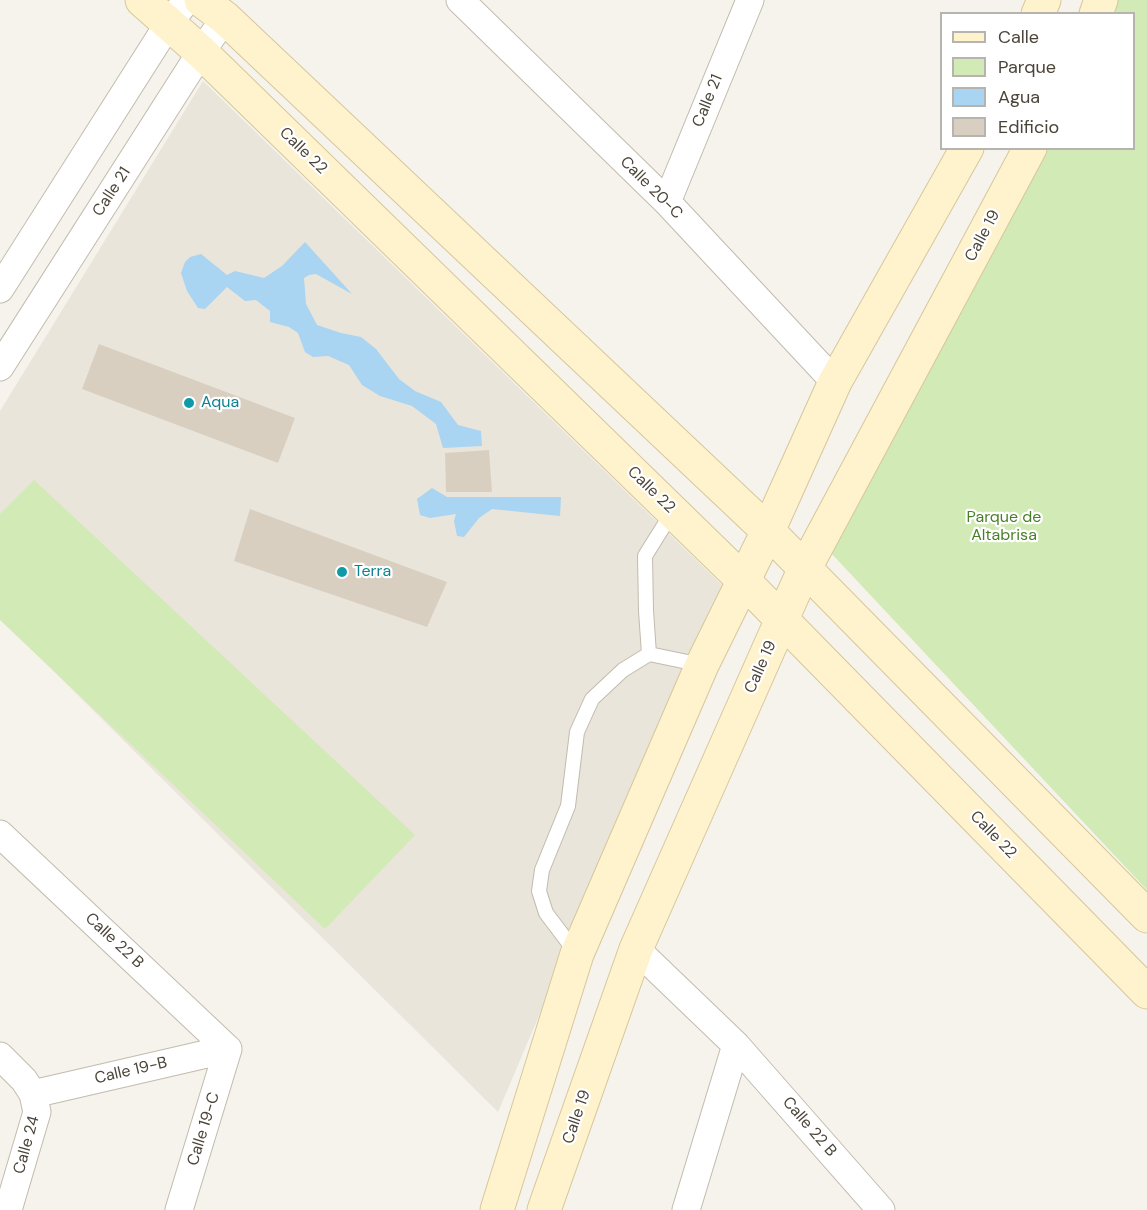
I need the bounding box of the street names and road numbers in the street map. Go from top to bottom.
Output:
street label: Calle 21 [689,72,727,130]
street label: Calle 22 [275,124,331,178]
street label: Calle 20-C [616,153,686,223]
street label: Calle 21 [89,164,135,220]
street label: Calle 19 [961,207,1005,265]
street label: Calle 22 [623,463,679,517]
street label: Calle 19 [741,638,781,696]
street label: Calle 22 [966,807,1020,863]
street label: Calle 22 B [81,909,147,973]
street label: Calle 19-B [93,1053,169,1089]
street label: Calle 19 [559,1088,595,1146]
street label: Calle 19-C [184,1090,224,1168]
street label: Calle 22 B [778,1093,840,1161]
street label: Calle 24 [10,1114,44,1176]

